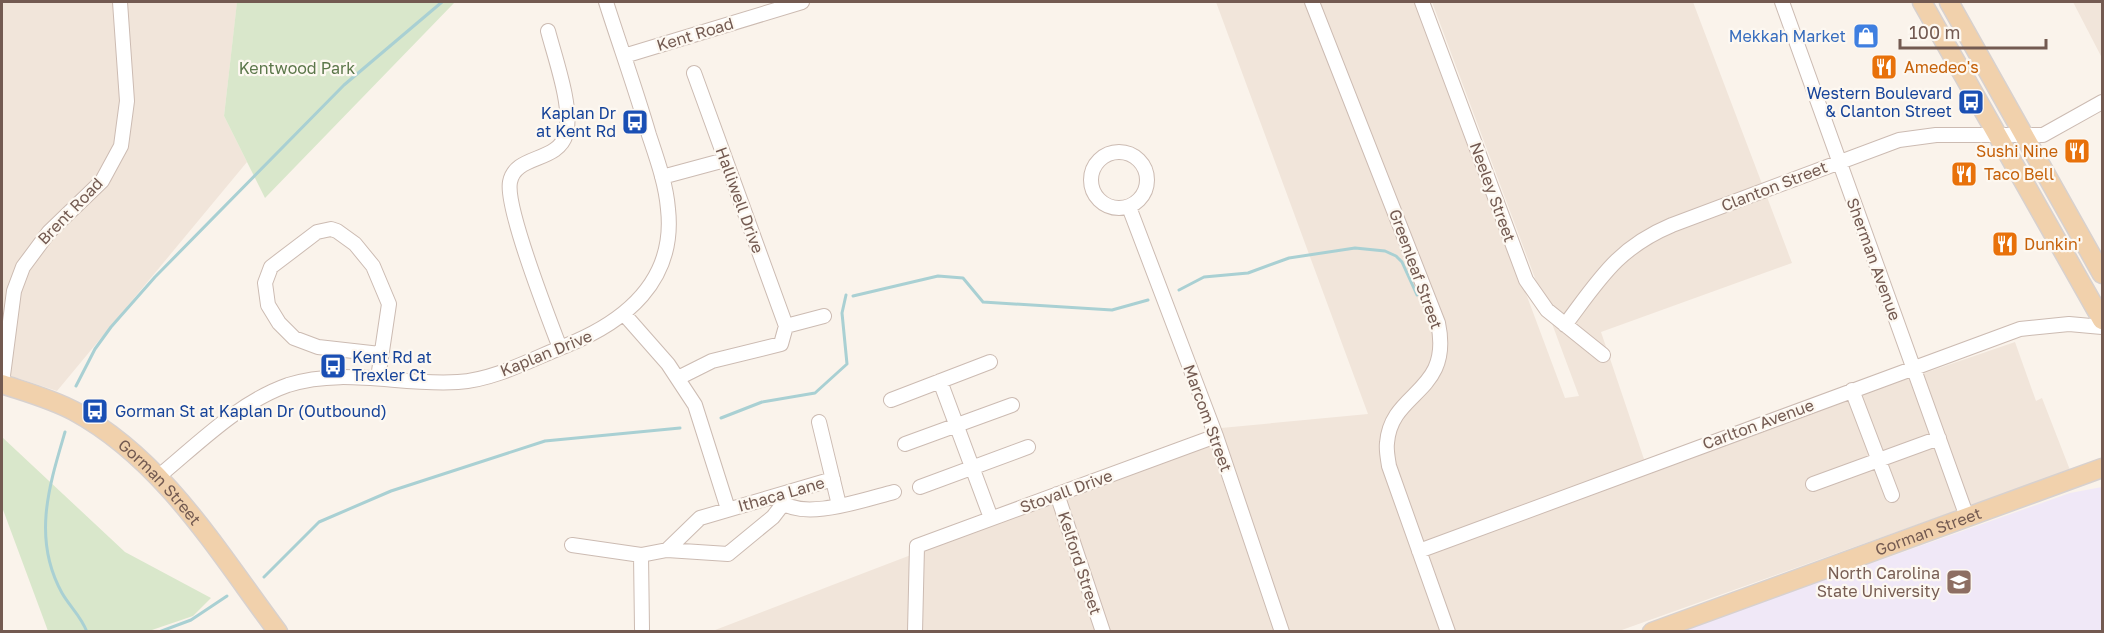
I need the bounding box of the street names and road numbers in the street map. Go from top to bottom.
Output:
street label: Kent Road [654,13,736,55]
street label: Neeley Street [1466,139,1520,245]
street label: Halliwell Drive [712,144,768,256]
street label: Clanton Street [1718,157,1830,215]
street label: Brent Road [33,173,107,249]
street label: Sherman Avenue [1843,195,1905,323]
street label: Greenleaf Street [1385,206,1447,332]
street label: Kaplan Drive [497,325,595,381]
street label: Marcom Street [1179,362,1237,474]
street label: Carlton Avenue [1699,395,1817,453]
street label: Gorman Street [114,435,205,529]
street label: Stovall Drive [1017,465,1115,517]
street label: Ithaca Lane [735,472,827,516]
street label: Gorman Street [1872,503,1984,560]
street label: Kelford Street [1054,509,1106,617]

